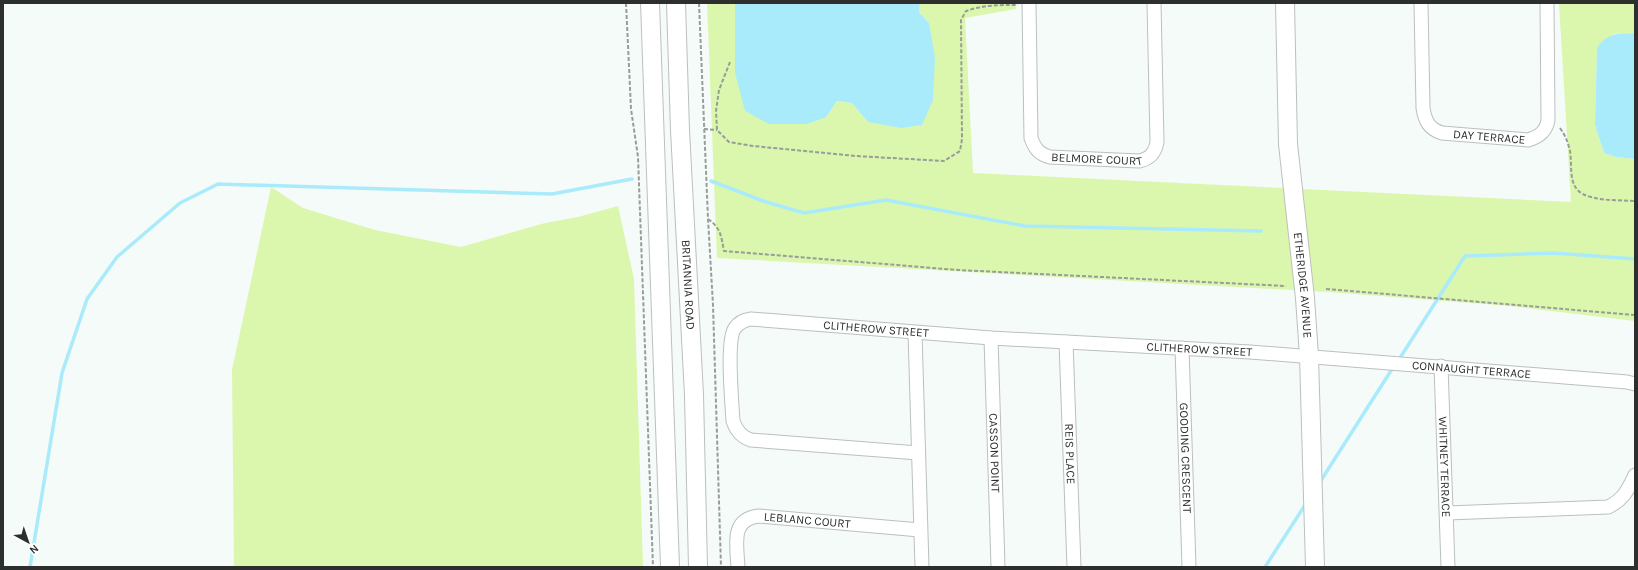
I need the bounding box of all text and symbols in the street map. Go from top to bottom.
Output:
street label: DAY TERRACE [1453,127,1526,147]
street label: BELMORE COURT [1051,150,1143,168]
street label: ETHERIDGE AVENUE [1291,231,1315,339]
street label: BRITANNIA ROAD [679,239,698,330]
street label: CLITHEROW STREET [823,318,929,340]
street label: CLITHEROW STREET [1146,339,1253,359]
street label: CONNAUGHT TERRACE [1412,358,1532,381]
street label: GOODING CRESCENT [1177,403,1194,513]
street label: CASSON POINT [986,413,1003,493]
street label: WHITNEY TERRACE [1436,416,1453,518]
street label: REIS PLACE [1062,423,1078,485]
street label: LEBLANC COURT [763,509,851,531]
north arrow [8,522,48,562]
text: N [27,542,41,557]

